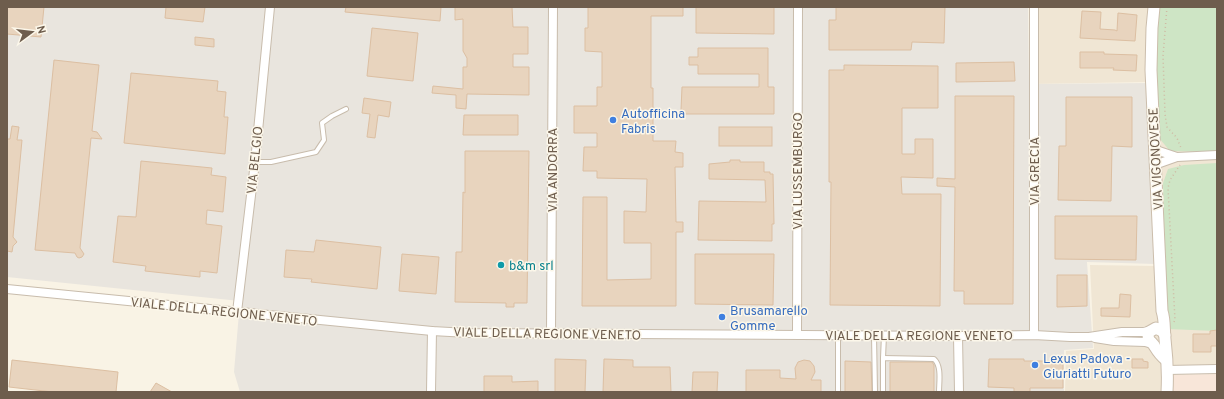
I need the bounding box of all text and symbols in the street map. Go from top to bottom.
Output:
north arrow [12,12,52,52]
text: N [33,24,48,35]
place label: Autofficina Fabris [621,107,685,138]
street label: VIA VIGONOVESE [1146,107,1168,211]
street label: VIA LUSSEMBURGO [791,112,807,230]
marker: Autofficina Fabris [608,115,618,125]
street label: VIA BELGIO [244,125,268,195]
street label: VIA ANDORRA [546,128,562,212]
street label: VIA GRECIA [1028,136,1044,205]
place label: b&m srl [509,259,554,275]
marker: b&m srl [496,260,506,270]
street label: VIALE DELLA REGIONE VENETO [129,295,318,331]
place label: Brusamarello Gomme [730,304,808,335]
marker: Brusamarello Gomme [717,312,727,322]
street label: VIALE DELLA REGIONE VENETO [453,325,641,345]
street label: VIALE DELLA REGIONE VENETO [825,329,1013,345]
place label: Lexus Padova - Giuriatti Futuro [1043,352,1131,383]
marker: Lexus Padova - Giuriatti Futuro [1030,360,1040,370]

